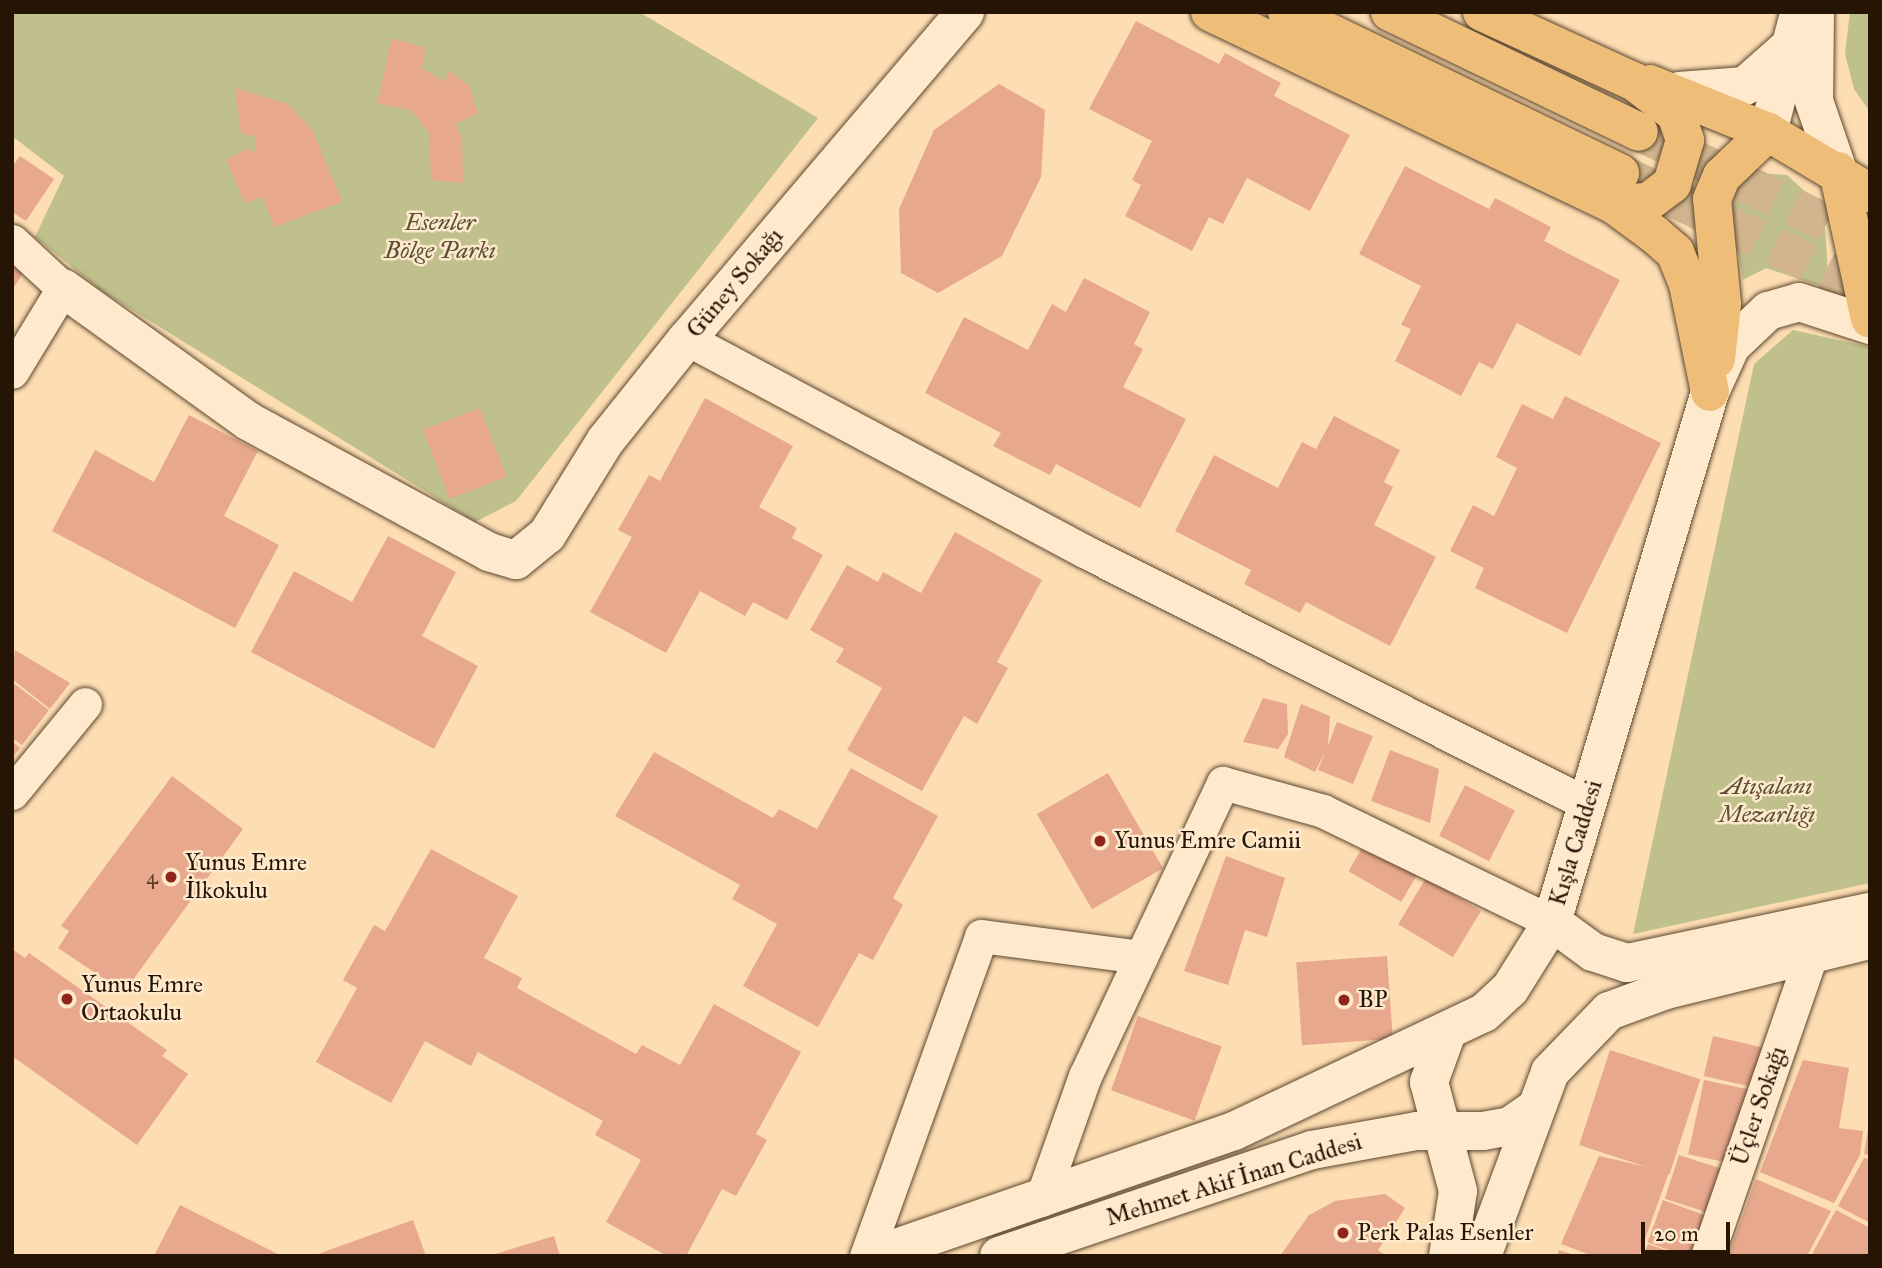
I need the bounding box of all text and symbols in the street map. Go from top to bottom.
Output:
park label: Esenler Bölge Parkı [384,209,496,265]
street label: Güney Sokağı [681,222,789,344]
park label: Atışalanı Mezarlığı [1719,773,1815,829]
street label: Kışla Caddesi [1543,777,1609,909]
place label: Yunus Emre Camii [1114,827,1301,855]
marker: Yunus Emre Camii [1092,833,1108,849]
place label: Yunus Emre İlkokulu [185,849,307,905]
house number: 4 [146,864,158,890]
marker: Yunus Emre İlkokulu [163,869,179,885]
place label: Yunus Emre Ortaokulu [81,971,203,1027]
place label: BP [1358,986,1387,1014]
marker: Yunus Emre Ortaokulu [59,991,75,1007]
marker: BP [1336,992,1352,1008]
street label: Üçler Sokağı [1725,1042,1793,1170]
street label: Mehmet Akif İnan Caddesi [1103,1127,1365,1233]
scale bar [1644,1208,1733,1252]
place label: Perk Palas Esenler [1357,1219,1534,1247]
text: 20 m [1654,1221,1699,1247]
marker: Perk Palas Esenler [1335,1225,1351,1241]

